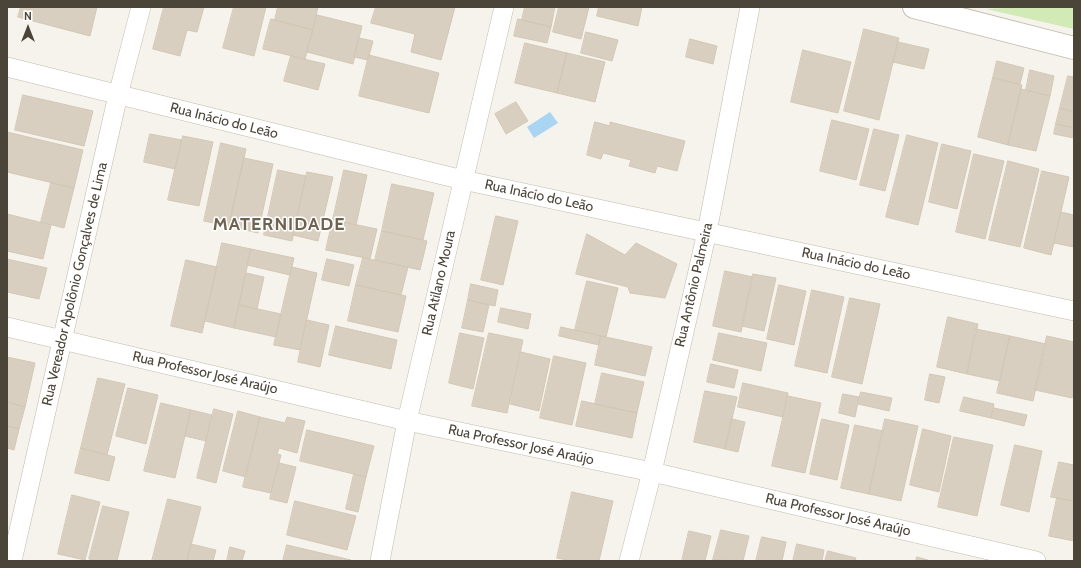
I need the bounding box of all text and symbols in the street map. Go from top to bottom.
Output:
north arrow [8,8,48,48]
text: N [24,9,32,23]
street label: Rua Inácio do Leão [168,99,280,143]
street label: Rua Vereador Apolônio Gonçalves de Lima [39,161,111,407]
street label: Rua Inácio do Leão [483,176,595,216]
district label: MATERNIDADE [213,214,345,236]
street label: Rua Antônio Palmeira [672,221,716,349]
street label: Rua Atilano Moura [419,229,459,337]
street label: Rua Inácio do Leão [800,244,912,284]
street label: Rua Professor José Araújo [131,348,279,398]
street label: Rua Professor José Araújo [447,421,595,469]
street label: Rua Professor José Araújo [764,490,912,540]

